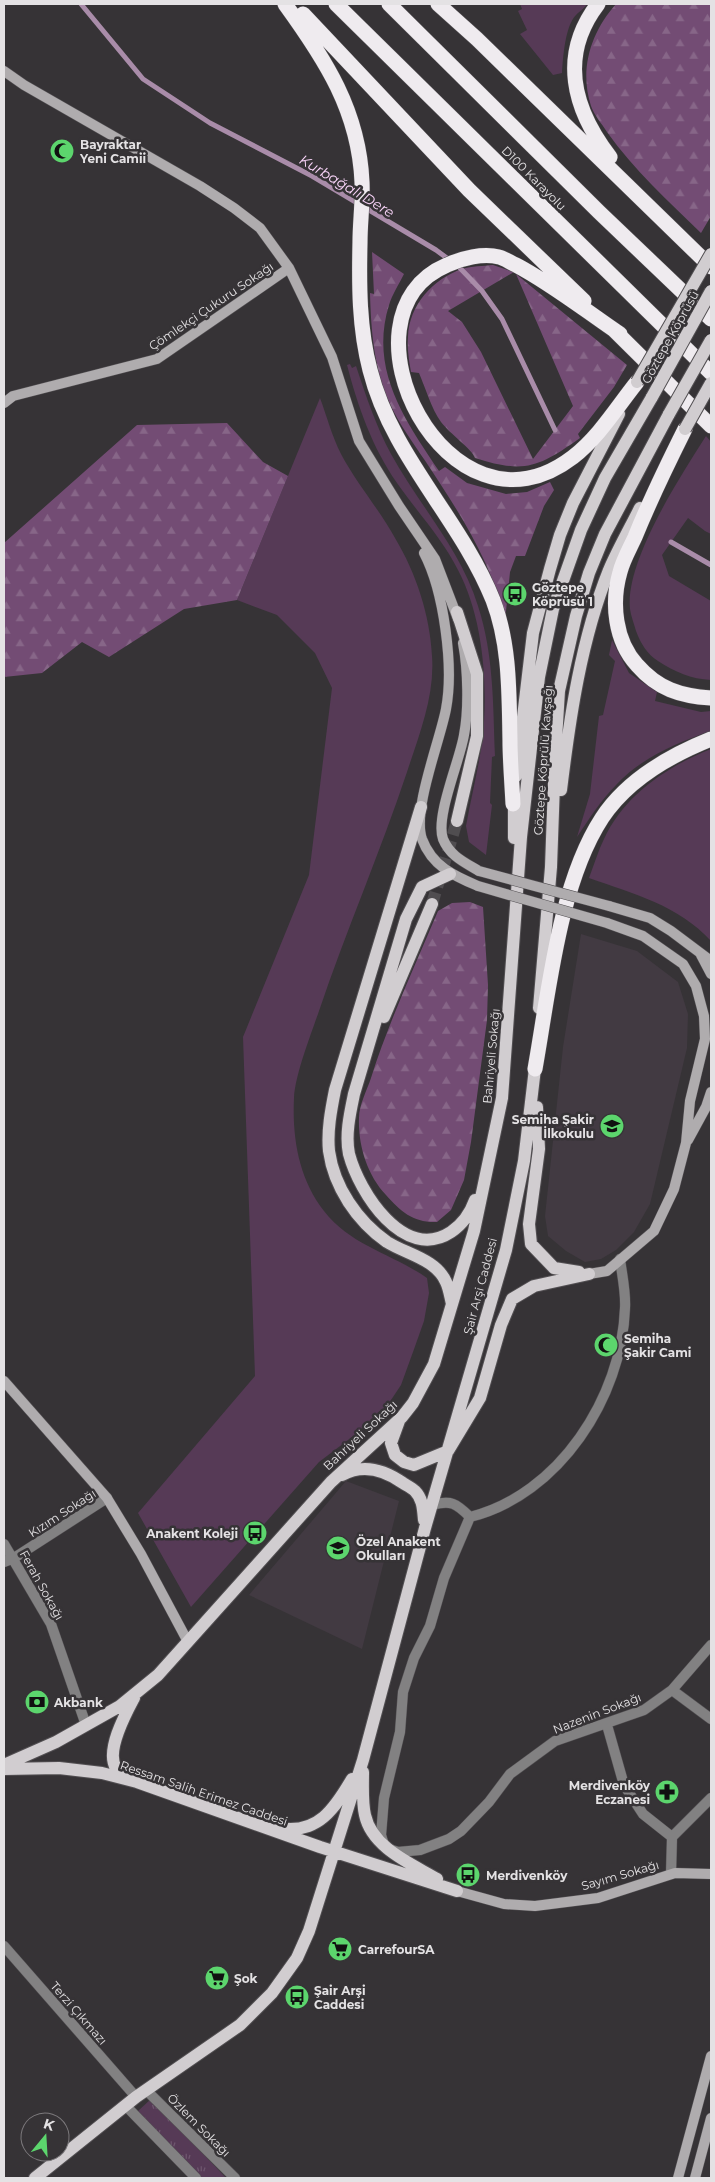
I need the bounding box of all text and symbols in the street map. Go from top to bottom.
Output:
place label: Bayraktar Yeni Camii [79,137,146,166]
mosque icon: Bayraktar Yeni Camii [49,138,75,164]
street label: D100 Karayolu [499,143,569,213]
water label: Kurbağalı Dere [296,151,398,221]
street label: Çömlekçi Çukuru Sokağı [146,259,276,353]
street label: Göztepe Köprüsü [638,288,702,386]
place label: Göztepe Köprüsü 1 [532,580,593,609]
bus stop icon: Göztepe Köprüsü 1 [502,581,528,607]
street label: Göztepe Köprülü Kavşağı [530,684,556,836]
street label: Bahriyeli Sokağı [479,1008,503,1104]
place label: Semiha Şakir İlkokulu [512,1112,594,1141]
school or university icon: Semiha Şakir İlkokulu [599,1113,625,1139]
street label: Şair Arşi Caddesi [460,1236,500,1336]
place label: Semiha Şakir Cami [624,1331,691,1360]
mosque icon: Semiha Şakir Cami [593,1332,619,1358]
street label: Bahriyeli Sokağı [320,1397,400,1473]
street label: Kızım Sokağı [25,1486,99,1540]
bus stop icon: Anakent Koleji [242,1520,268,1546]
place label: Anakent Koleji [145,1526,238,1541]
place label: Özel Anakent Okulları [356,1534,441,1563]
school or university icon: Özel Anakent Okulları [325,1535,351,1561]
street label: Ferah Sokağı [17,1547,67,1623]
bank icon: Akbank [24,1689,50,1715]
street label: Nazenin Sokağı [551,1689,643,1737]
place label: Akbank [53,1695,103,1710]
street label: Ressam Salih Erimez Caddesi [118,1757,290,1829]
place label: Merdivenköy Eczanesi [569,1778,651,1807]
pharmacy icon: Merdivenköy Eczanesi [654,1779,680,1805]
street label: Sayım Sokağı [579,1857,661,1893]
bus stop icon: Merdivenköy [455,1862,481,1888]
place label: Merdivenköy [486,1868,568,1883]
supermarket icon: CarrefourSA [327,1936,353,1962]
place label: CarrefourSA [358,1942,435,1957]
supermarket icon: Şok [204,1965,230,1991]
place label: Şok [234,1971,258,1986]
street label: Terzi Çıkmazı [47,1978,111,2048]
place label: Şair Arşi Caddesi [314,1983,366,2012]
bus stop icon: Şair Arşi Caddesi [284,1984,310,2010]
street label: Özlem Sokağı [164,2090,234,2160]
north arrow [20,2112,70,2162]
text: K [41,2114,57,2135]

